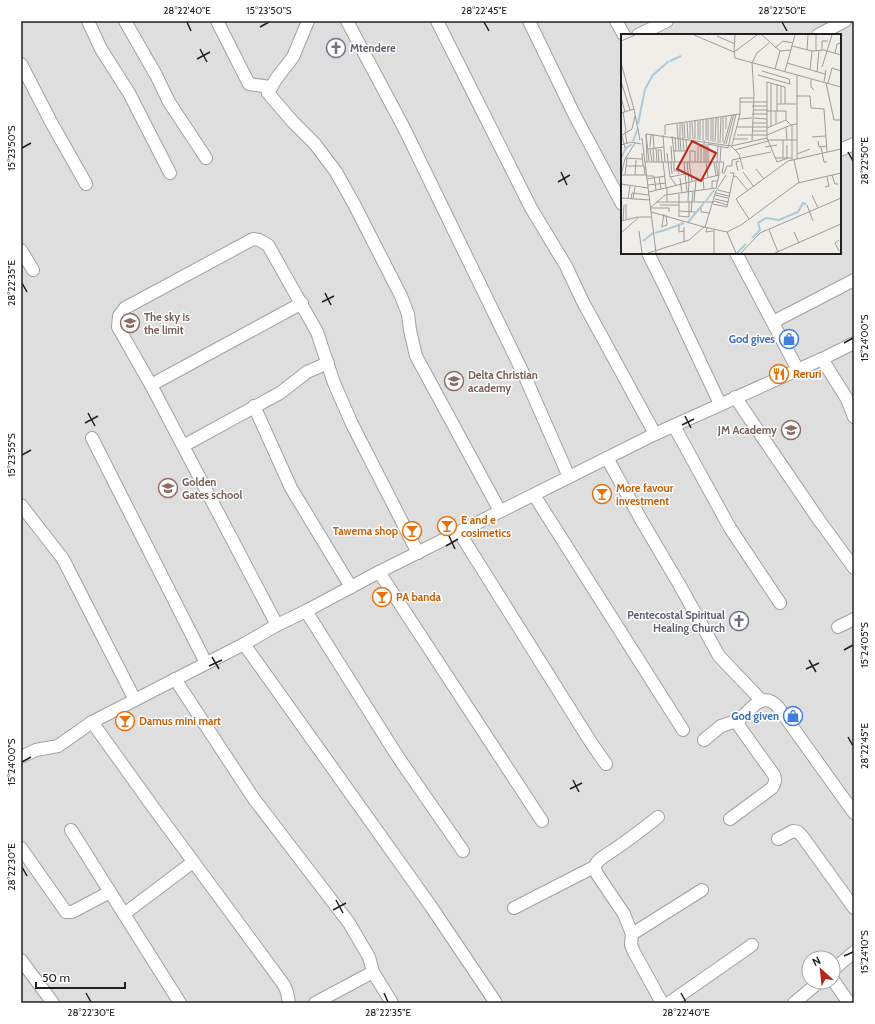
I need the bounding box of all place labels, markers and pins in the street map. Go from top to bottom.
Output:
church icon: Mtendere [325,37,347,59]
place label: Mtendere [350,41,396,55]
place label: The sky is the limit [144,310,190,337]
school or university icon: The sky is the limit [119,312,141,334]
shop icon: God gives [778,328,800,350]
place label: God gives [729,332,775,346]
restaurant icon: Reruri [768,363,790,385]
place label: Reruri [793,367,821,381]
place label: Delta Christian academy [468,368,538,395]
school or university icon: Delta Christian academy [443,370,465,392]
school or university icon: JM Academy [780,419,802,441]
place label: JM Academy [717,423,777,437]
place label: Golden Gates school [182,475,243,502]
school or university icon: Golden Gates school [157,477,179,499]
place label: More favour investment [616,481,674,508]
bar icon: More favour investment [591,483,613,505]
place label: E and e cosimetics [461,513,511,540]
bar icon: E and e cosimetics [436,515,458,537]
bar icon: Tawema shop [401,520,423,542]
place label: Tawema shop [333,524,398,538]
bar icon: PA banda [371,586,393,608]
place label: PA banda [396,590,442,604]
place label: Pentecostal Spiritual Healing Church [627,608,725,635]
church icon: Pentecostal Spiritual Healing Church [728,610,750,632]
shop icon: God given [782,705,804,727]
place label: God given [731,709,779,723]
bar icon: Damus mini mart [114,710,136,732]
place label: Damus mini mart [139,714,221,728]

